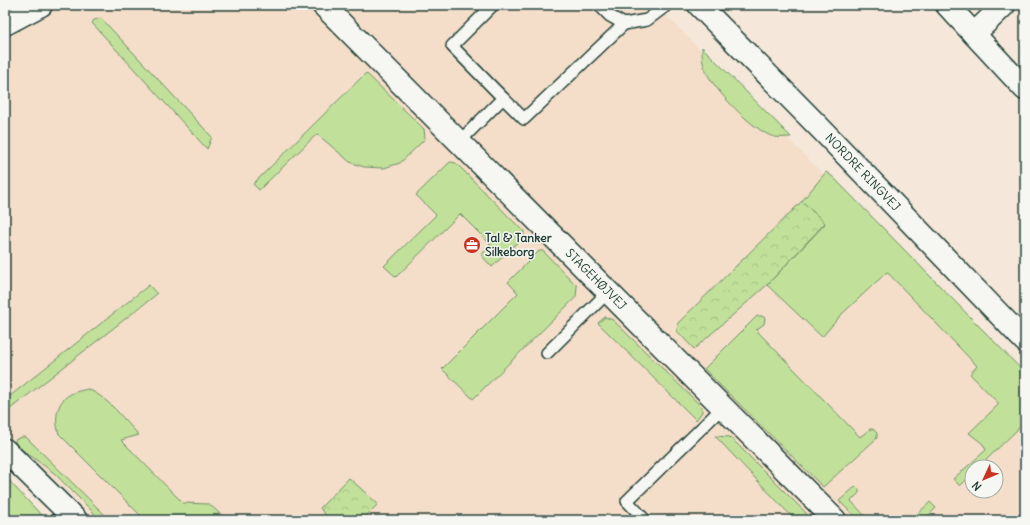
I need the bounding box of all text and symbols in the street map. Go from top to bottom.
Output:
street label: NORDRE RINGVEJ [822,130,904,214]
place label: Tal & Tanker Silkeborg [485,230,552,260]
office icon: Tal & Tanker Silkeborg [462,235,482,255]
street label: STAGEHØJVEJ [563,245,630,313]
north arrow [964,459,1004,499]
text: N [969,478,984,494]

